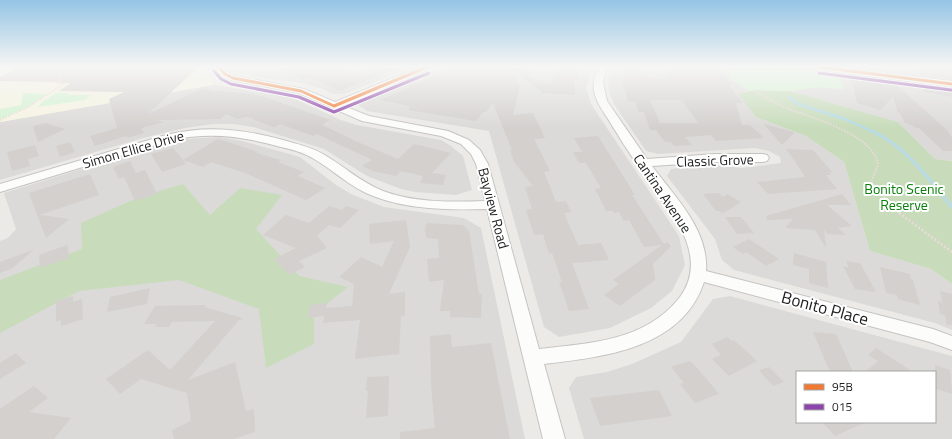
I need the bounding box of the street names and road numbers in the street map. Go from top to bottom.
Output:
street label: Simon Ellice Drive [80,125,186,173]
street label: Classic Grove [676,148,754,172]
street label: Cantina Avenue [629,149,697,237]
street label: Bayview Road [473,165,515,251]
street label: Bonito Place [778,284,872,332]

